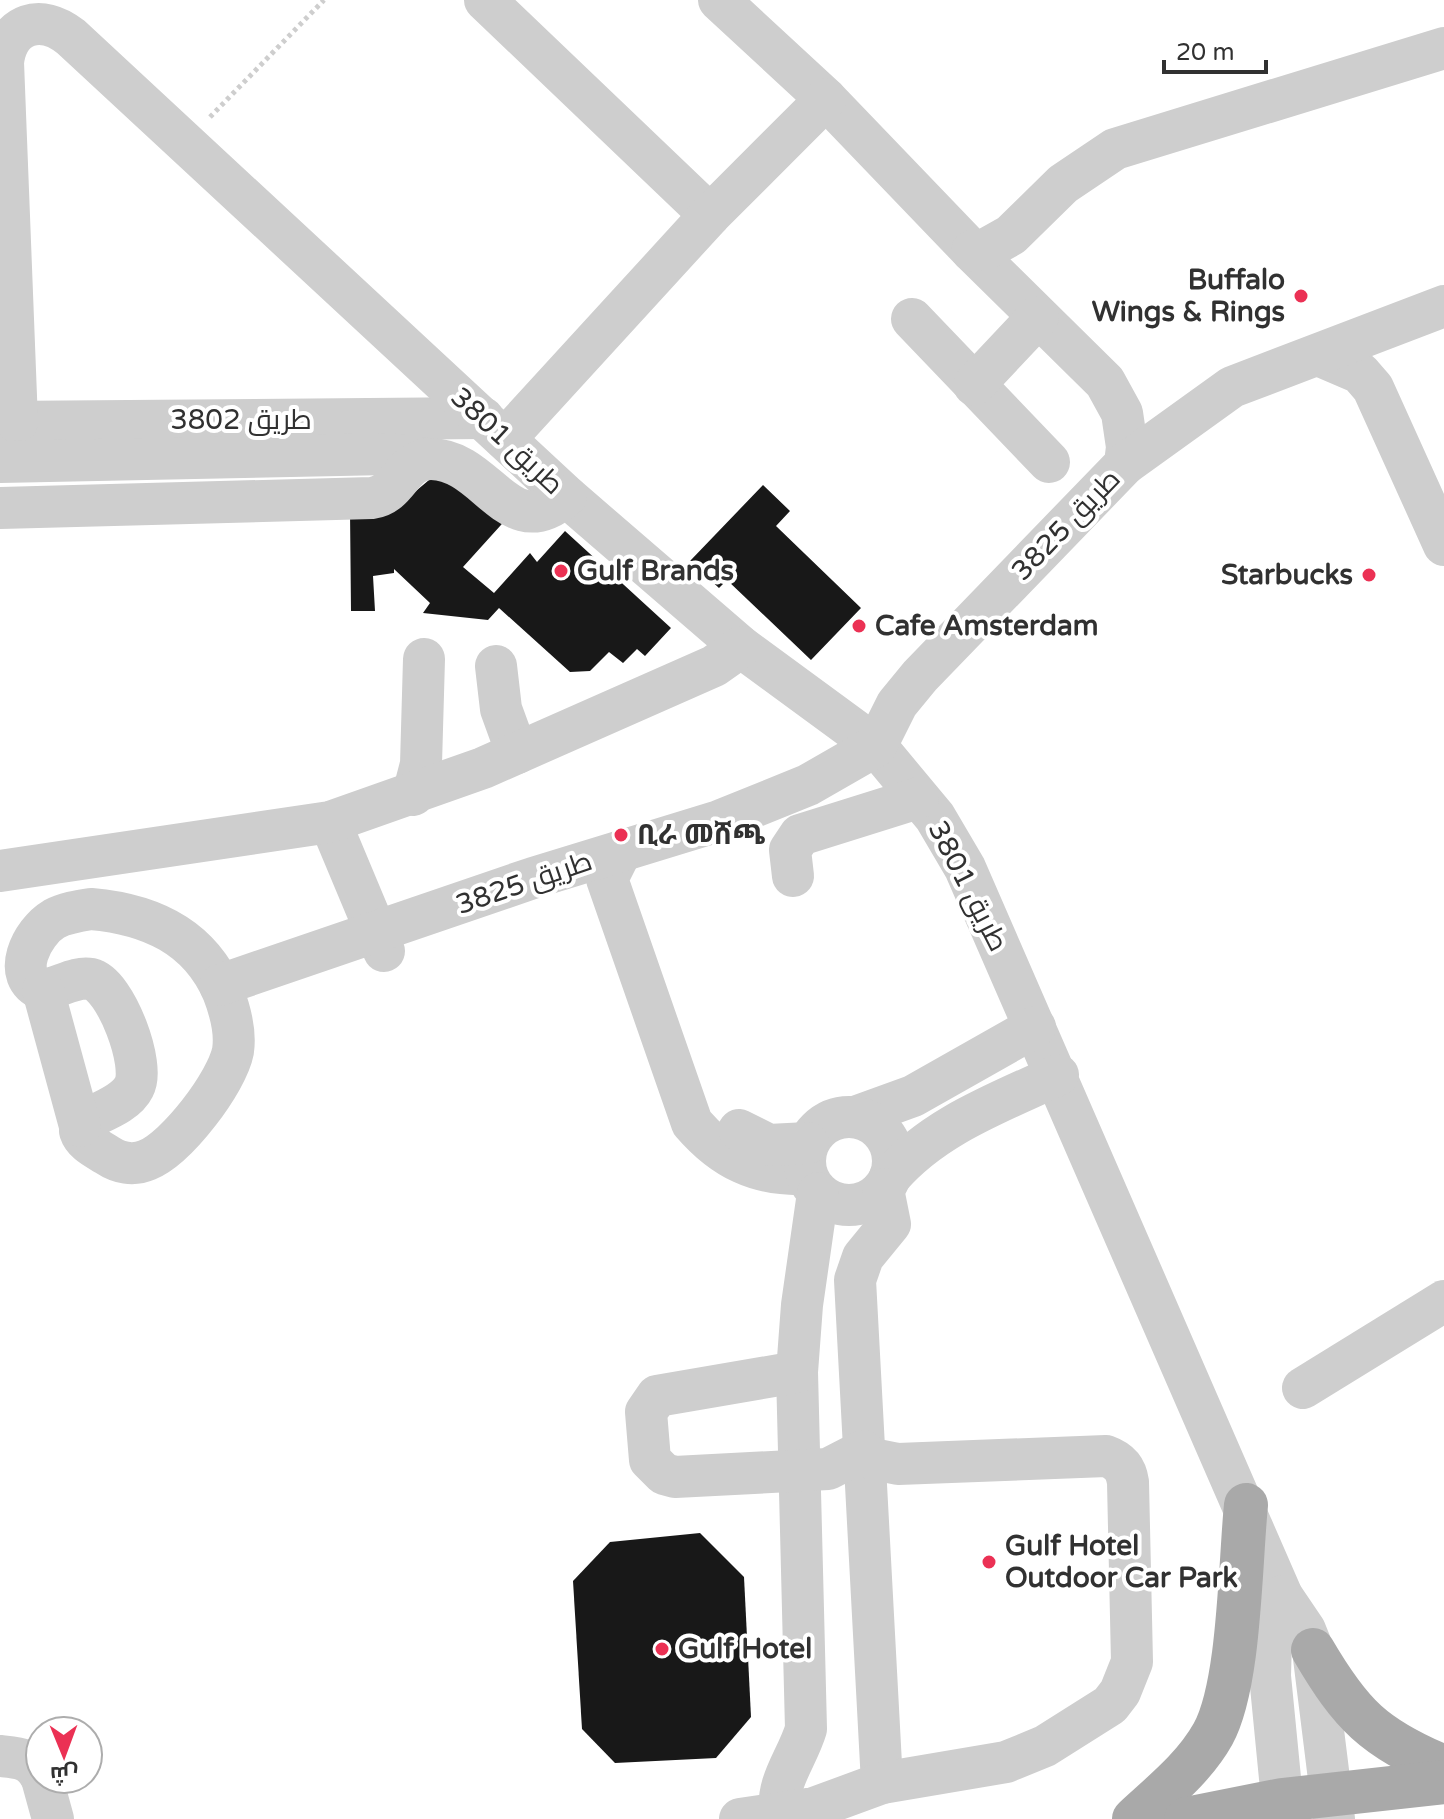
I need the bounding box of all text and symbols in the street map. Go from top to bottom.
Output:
scale bar [1164,24,1266,74]
text: 20 m [1176,38,1234,67]
place label: Buffalo Wings & Rings [1092,263,1285,329]
marker: Buffalo Wings & Rings [1292,287,1310,305]
street label: طريق 3801 [444,380,570,502]
street label: طريق 3802 [170,403,312,437]
street label: طريق 3825 [1005,462,1127,588]
place label: Gulf Brands [577,554,734,588]
place label: Starbucks [1221,558,1353,592]
marker: Gulf Brands [552,562,570,580]
marker: Starbucks [1360,566,1378,584]
place label: Cafe Amsterdam [875,609,1098,643]
marker: Cafe Amsterdam [850,617,868,635]
street label: طريق 3801 [921,815,1015,957]
place label: ቢራ መሸጫ [637,818,765,852]
marker: ቢራ መሸጫ [612,826,630,844]
street label: طريق 3825 [452,844,596,922]
place label: Gulf Hotel Outdoor Car Park [1005,1529,1238,1595]
marker: Gulf Hotel Outdoor Car Park [980,1553,998,1571]
place label: Gulf Hotel [678,1632,812,1666]
marker: Gulf Hotel [653,1640,671,1658]
north arrow [24,1715,104,1795]
text: ش [50,1761,79,1787]

